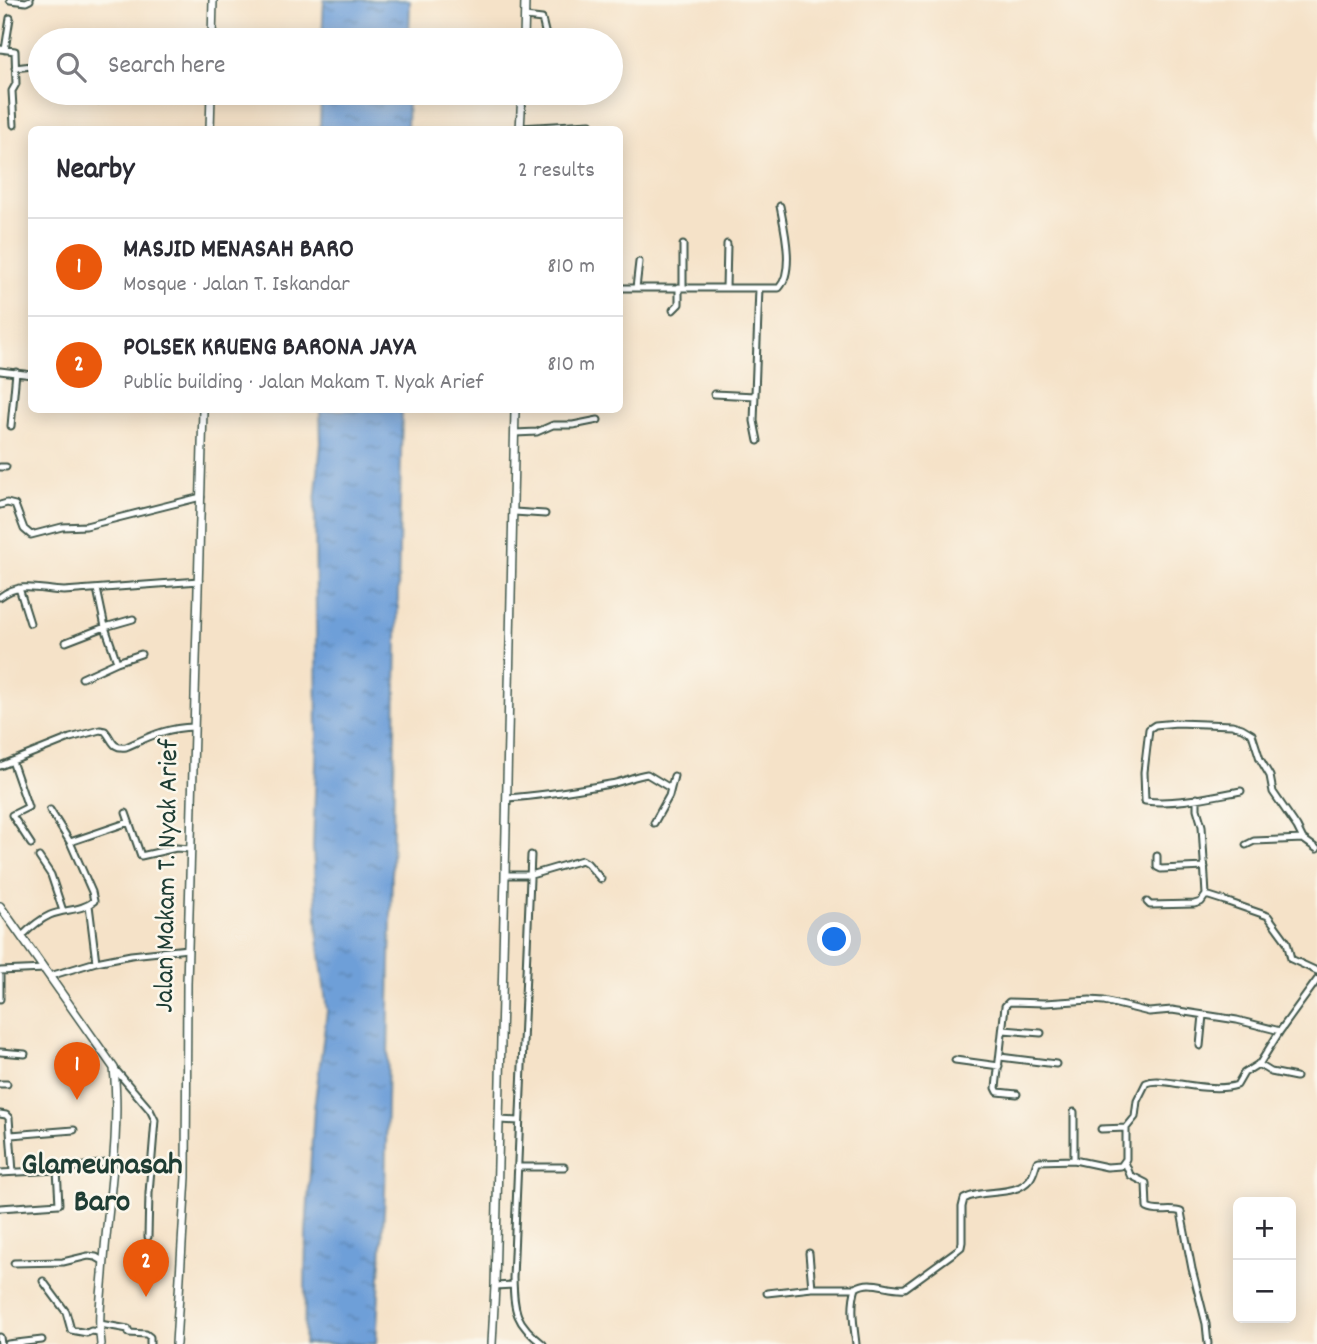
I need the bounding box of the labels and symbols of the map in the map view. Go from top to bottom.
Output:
street label: Jalan Makam T. Nyak Arief [147,738,191,1013]
your location [817,922,851,956]
pin: 1 [54,1042,100,1100]
district label: Glameunasah Baro [21,1144,183,1227]
pin: 2 [123,1239,169,1297]

